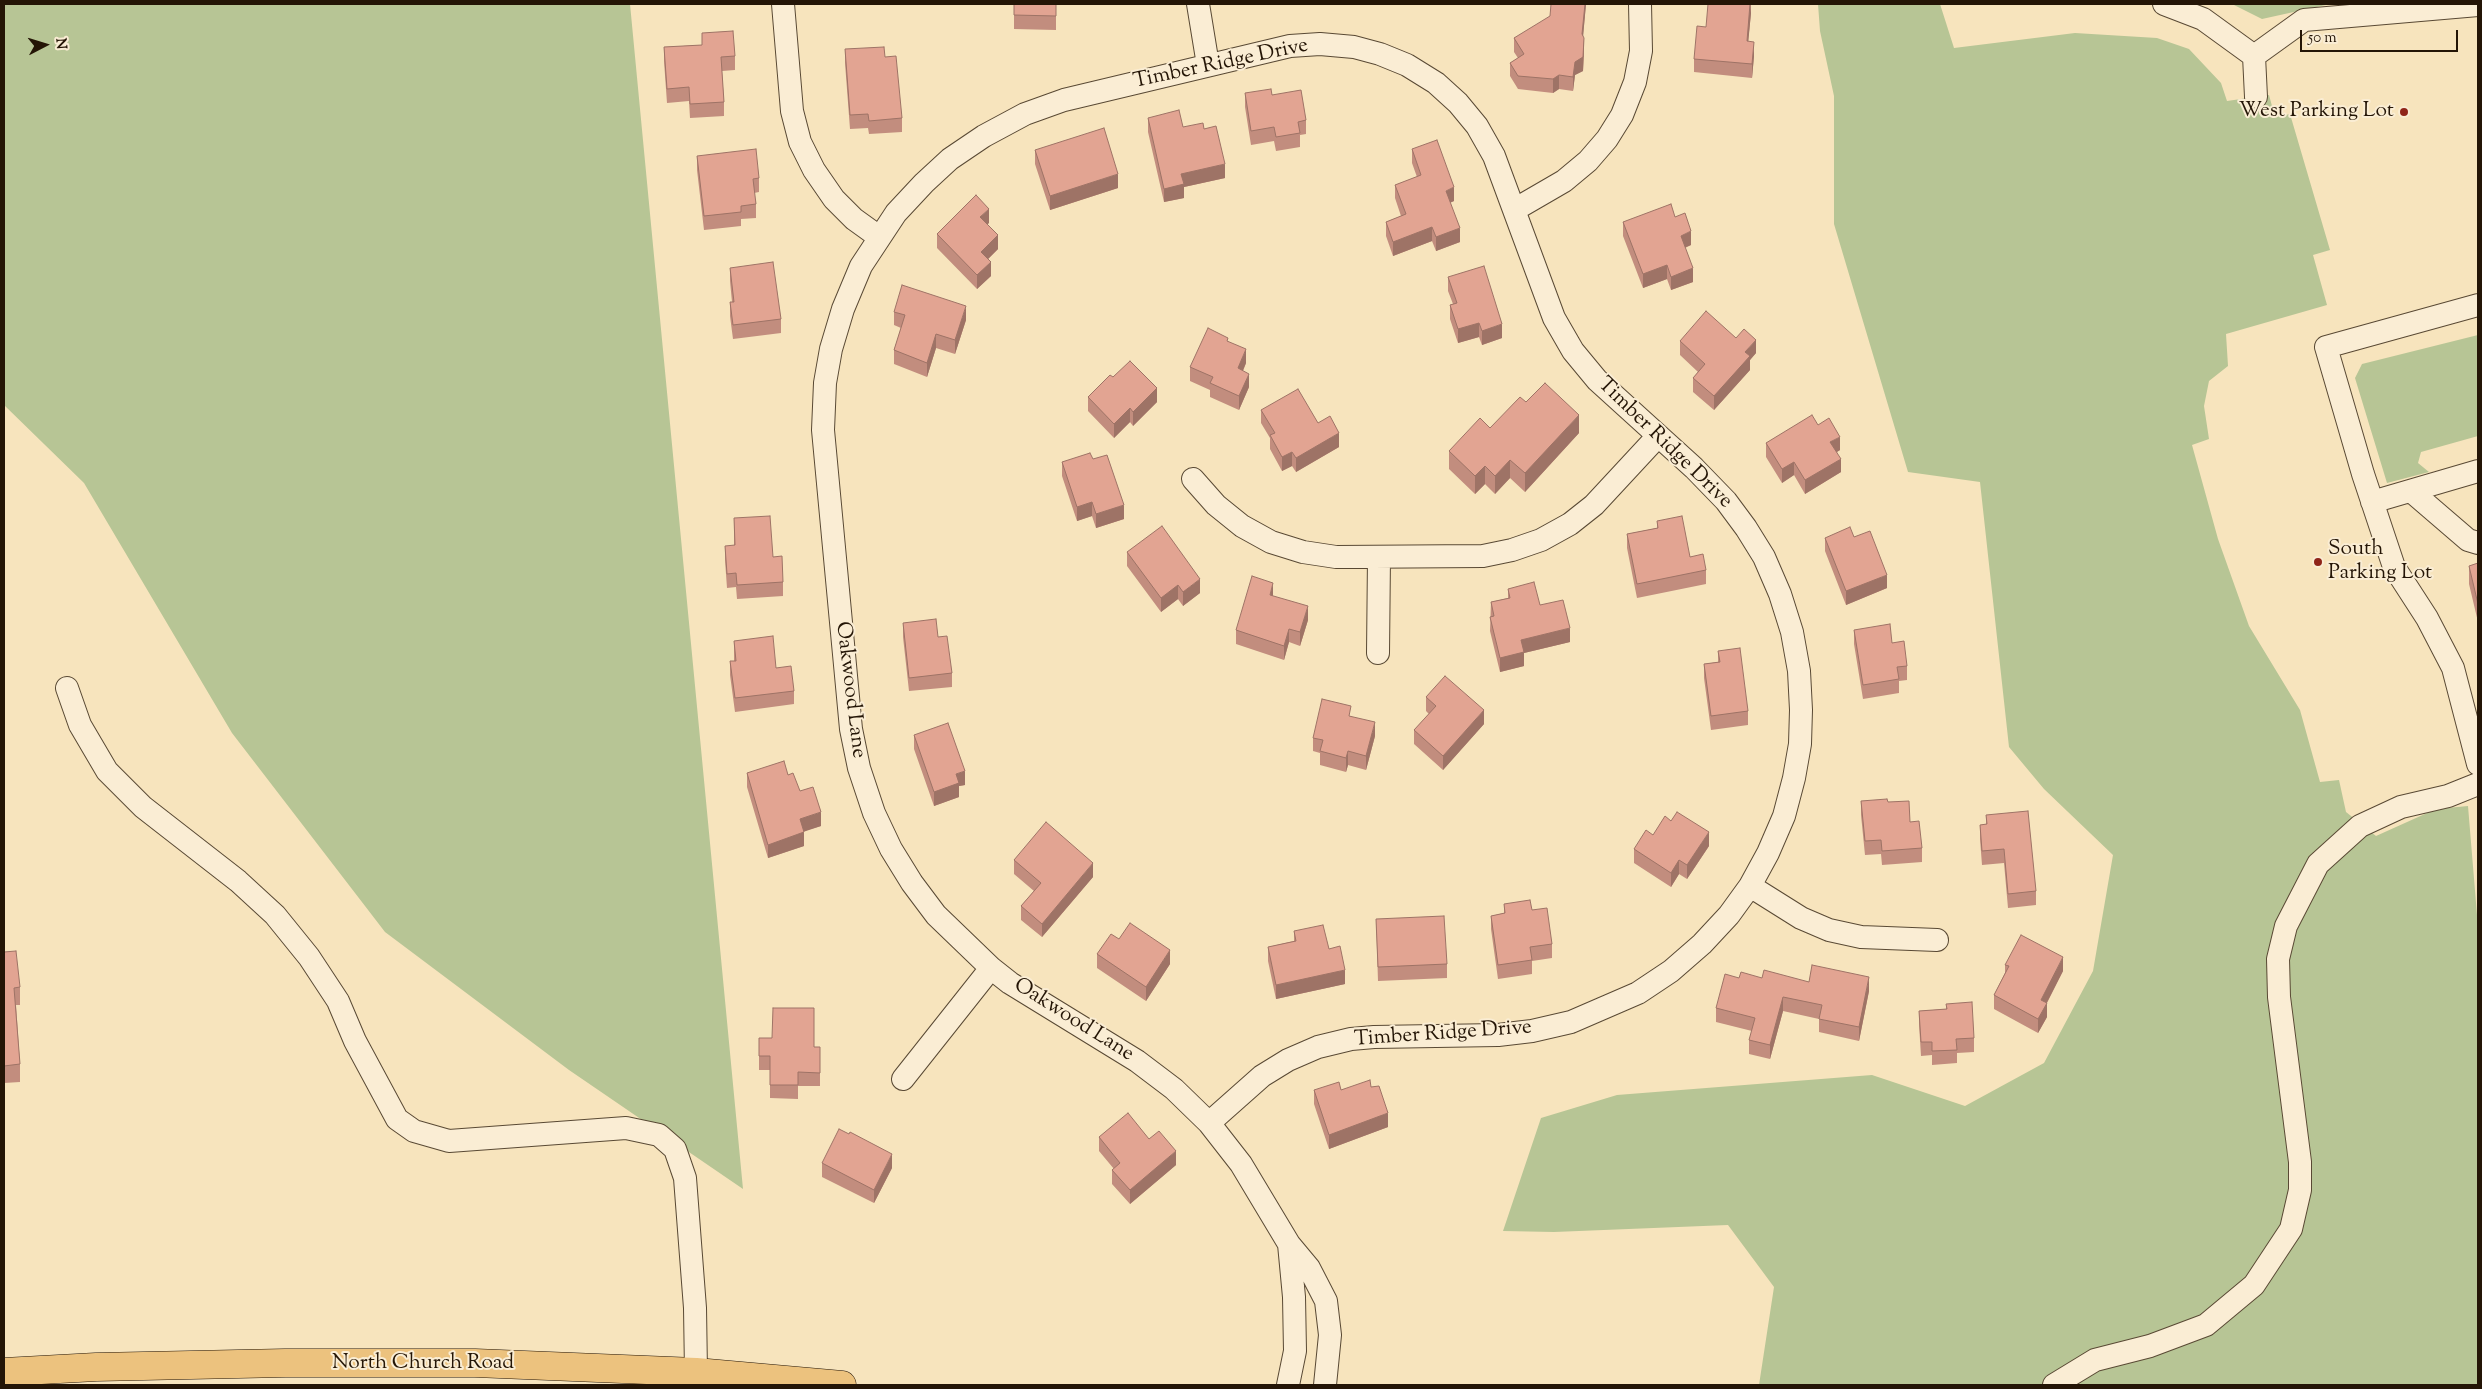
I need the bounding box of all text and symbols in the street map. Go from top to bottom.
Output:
north arrow [20,20,70,70]
scale bar [2302,20,2460,52]
text: 50 m [2308,28,2337,49]
street label: Timber Ridge Drive [1131,34,1311,96]
text: N [49,37,70,50]
place label: West Parking Lot [2239,99,2394,125]
marker: West Parking Lot [2398,106,2410,118]
street label: Timber Ridge Drive [1591,373,1737,515]
place label: South Parking Lot [2328,537,2432,587]
marker: South Parking Lot [2312,556,2324,568]
street label: Oakwood Lane [828,620,870,760]
street label: Oakwood Lane [1008,974,1138,1068]
street label: Timber Ridge Drive [1353,1016,1533,1054]
street label: North Church Road [332,1351,514,1377]

